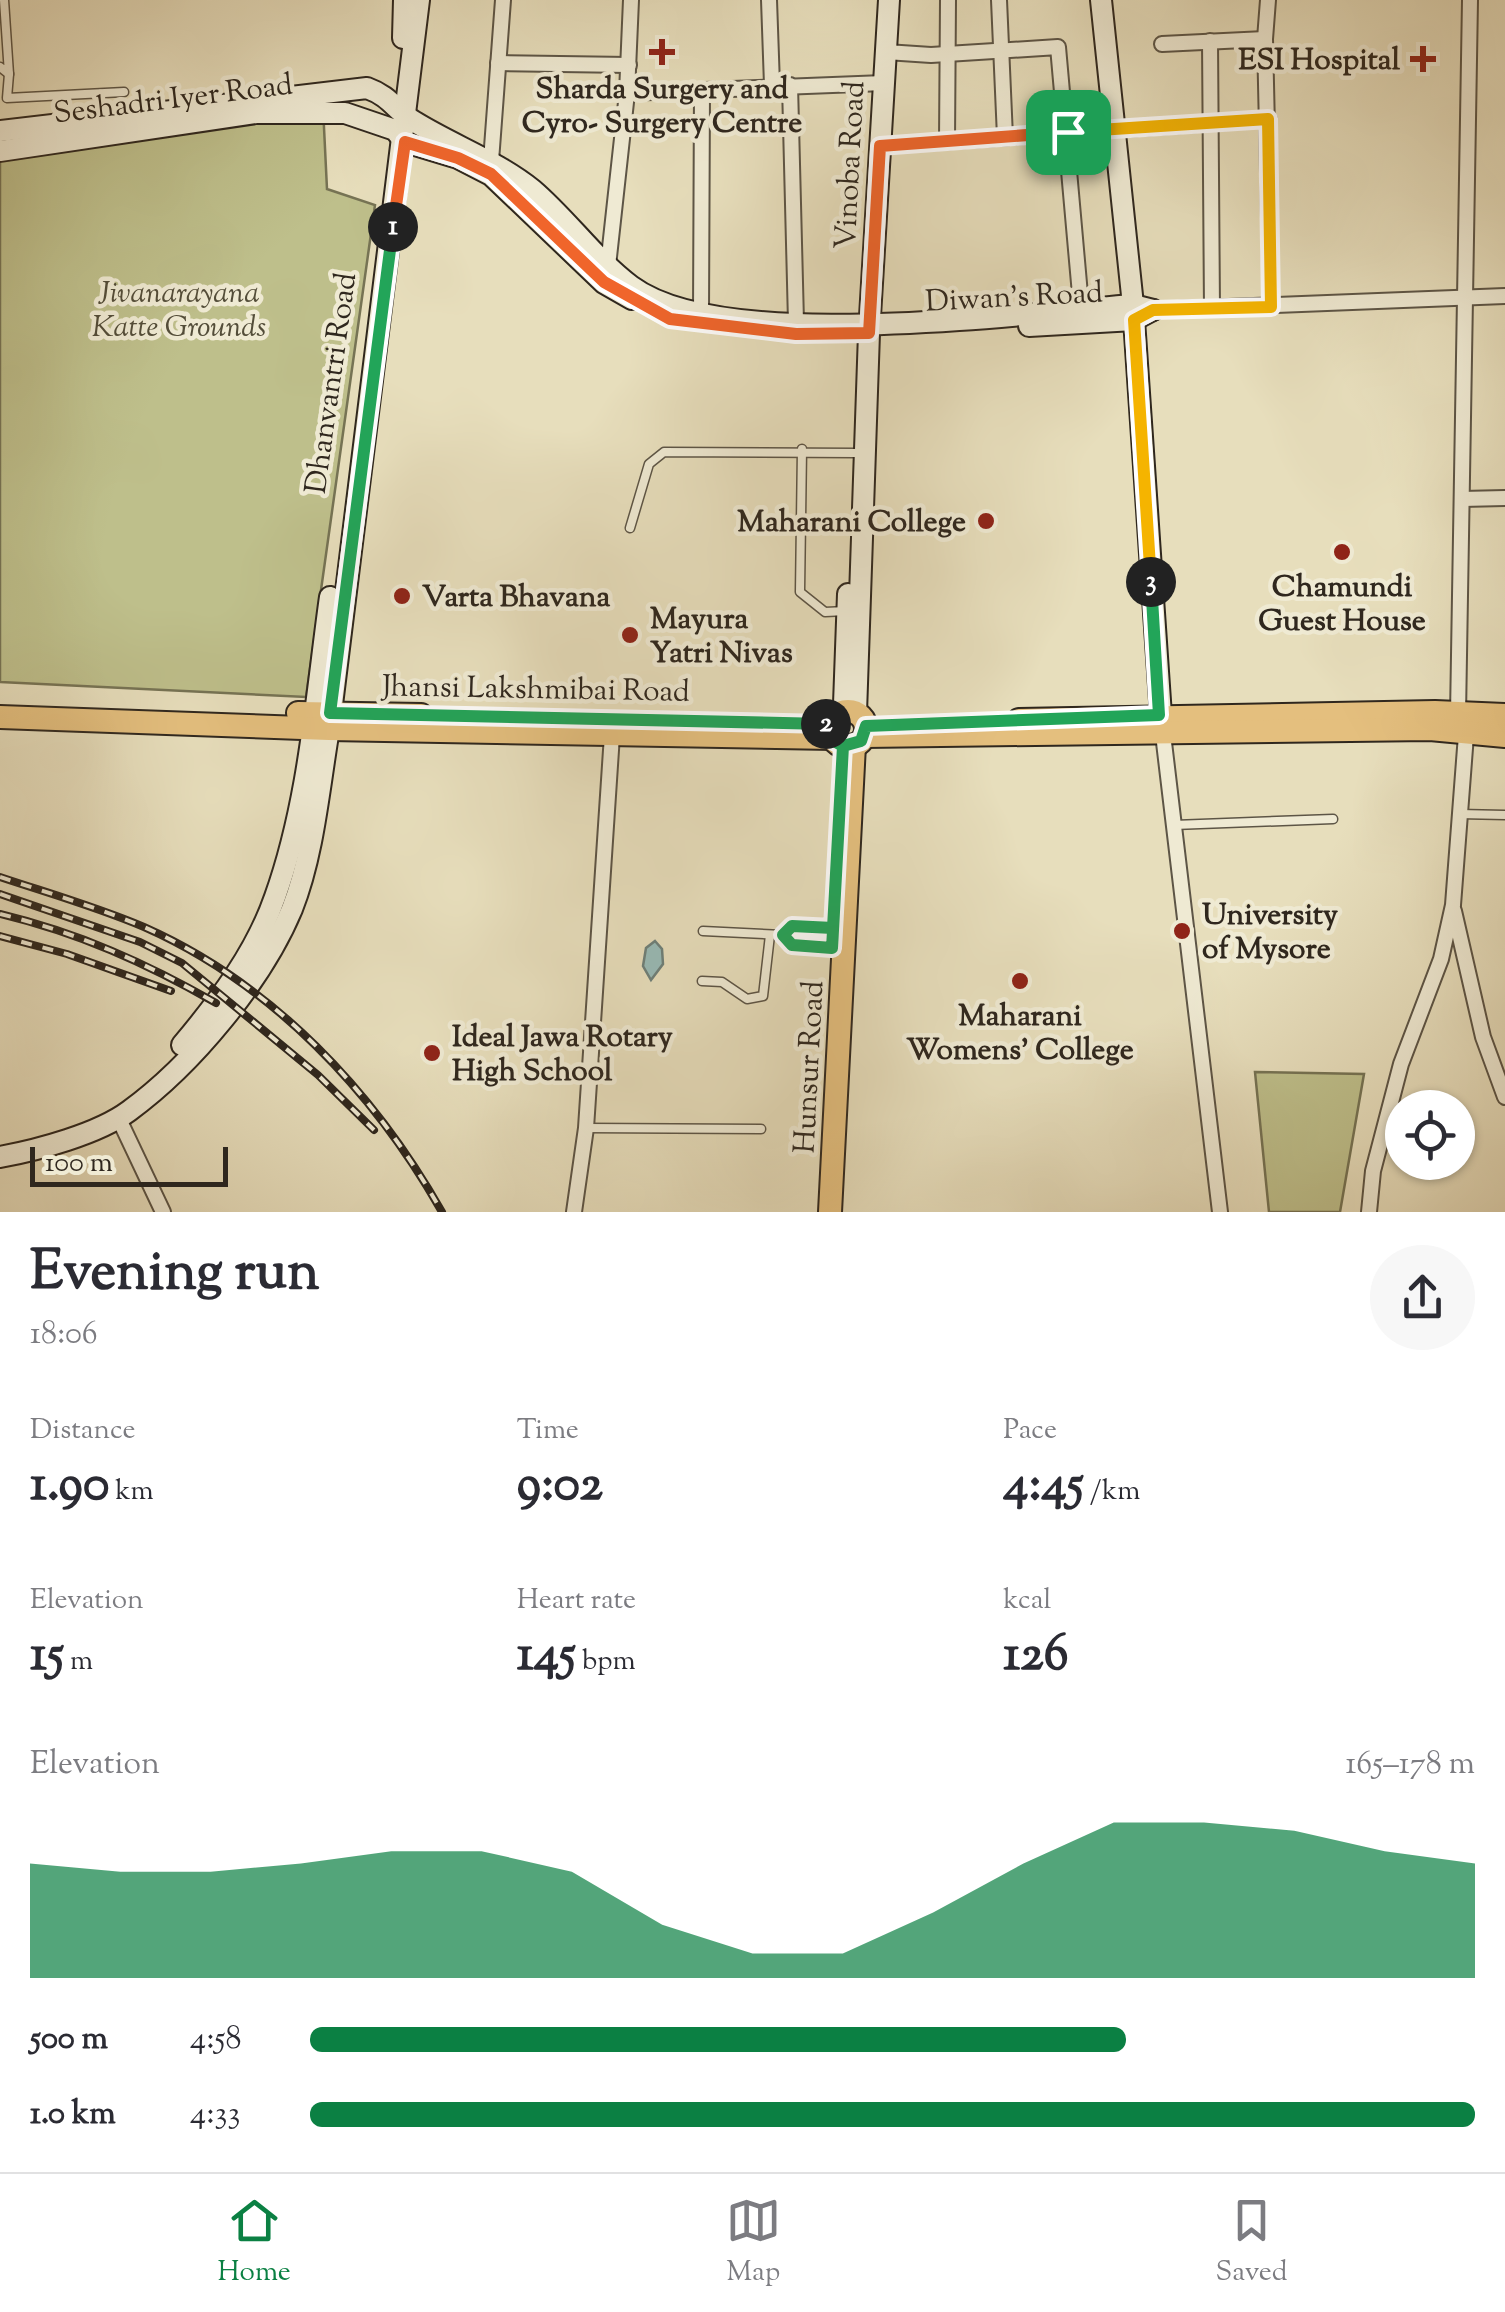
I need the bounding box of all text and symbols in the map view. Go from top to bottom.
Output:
marker: Sharda Surgery and Cyro- Surgery Centre [649,39,675,65]
place label: ESI Hospital [1238,40,1401,83]
marker: ESI Hospital [1410,46,1436,72]
street label: Seshadri Iyer Road [51,64,295,136]
place label: Sharda Surgery and Cyro- Surgery Centre [522,69,802,146]
street label: Vinoba Road [826,80,877,250]
pin [1026,90,1111,175]
icon: arrive [1041,105,1096,160]
pin: 1 [368,202,418,252]
text: 1 [388,207,398,247]
street label: Dhanvantri Road [296,270,369,497]
street label: Diwan's Road [924,272,1104,325]
park label: Jivanarayana Katte Grounds [92,273,266,350]
place label: Maharani College [737,502,966,545]
marker: Maharani College [975,510,997,532]
marker: Chamundi Guest House [1331,541,1353,563]
pin: 3 [1126,557,1176,607]
text: 3 [1145,562,1157,602]
place label: Chamundi Guest House [1258,567,1426,644]
place label: Varta Bhavana [422,577,611,620]
marker: Varta Bhavana [391,585,413,607]
place label: Mayura Yatri Nivas [650,599,793,676]
marker: Mayura Yatri Nivas [619,624,641,646]
street label: Jhansi Lakshmibai Road [380,666,690,715]
pin: 2 [801,699,851,749]
text: 2 [819,704,833,744]
place label: University of Mysore [1202,895,1338,972]
marker: University of Mysore [1171,920,1193,942]
marker: Maharani Womens' College [1009,970,1031,992]
street label: Hunsur Road [785,980,836,1155]
place label: Maharani Womens' College [906,996,1134,1073]
place label: Ideal Jawa Rotary High School [452,1017,673,1094]
marker: Ideal Jawa Rotary High School [421,1042,443,1064]
map controls [1385,1090,1475,1180]
button: locate [1385,1090,1475,1180]
scale bar [30,1142,228,1186]
text: 100 m [45,1144,113,1184]
text: Evening run [30,1235,319,1314]
button: share [1370,1245,1475,1350]
text: 18:06 [30,1312,98,1358]
text: Distance [30,1411,136,1451]
text: Time [517,1411,579,1451]
text: Pace [1003,1411,1057,1451]
text: 1.90 [30,1451,109,1523]
text: 9:02 [517,1451,603,1523]
text: 4:45 [1003,1451,1084,1523]
text: km [109,1472,154,1512]
text: /km [1084,1472,1140,1512]
text: Elevation [30,1581,144,1621]
text: Heart rate [517,1581,636,1621]
text: kcal [1003,1581,1051,1621]
text: 15 [30,1621,64,1693]
text: 145 [517,1621,576,1693]
text: 126 [1003,1621,1069,1693]
text: m [64,1642,93,1682]
text: bpm [576,1642,636,1682]
text: Elevation [30,1742,160,1788]
text: 165–178 m [1345,1742,1475,1788]
text: 500 m [30,2017,108,2063]
text: 4:58 [190,2017,241,2063]
text: 1.0 km [30,2092,116,2138]
text: 4:33 [190,2092,240,2138]
tab: Home [217,2193,291,2293]
tab: Map [726,2193,781,2293]
tab: Saved [1216,2193,1288,2293]

